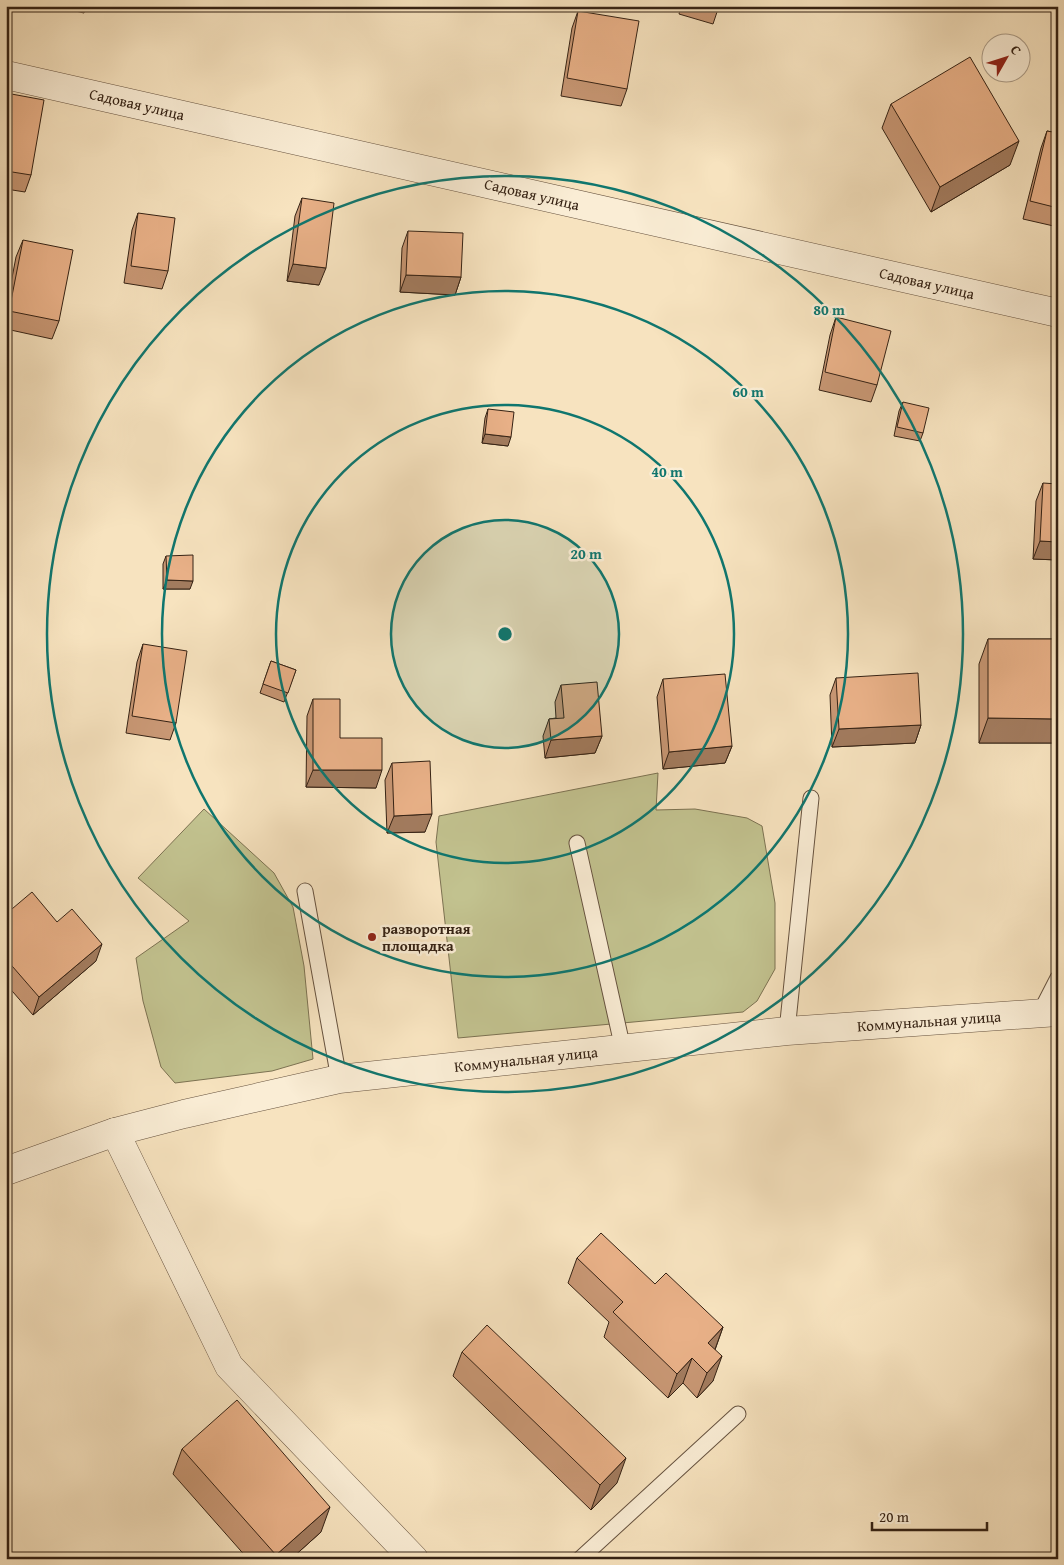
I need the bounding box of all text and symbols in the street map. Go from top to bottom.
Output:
north arrow [982,32,1032,82]
text: С [1006,40,1026,59]
street label: Садовая улица [87,83,187,125]
street label: Садовая улица [482,173,582,215]
street label: Садовая улица [877,262,977,304]
text: 80 m [813,299,845,320]
text: 60 m [732,381,764,402]
text: 40 m [651,461,683,482]
text: 20 m [570,543,602,564]
centre of rings [496,625,514,643]
place label: разворотная площадка [382,918,471,956]
marker: разворотная площадка [366,931,378,943]
street label: Коммунальная улица [856,1005,1003,1037]
street label: Коммунальная улица [453,1041,600,1077]
scale bar [872,1500,986,1532]
text: 20 m [879,1506,910,1527]

